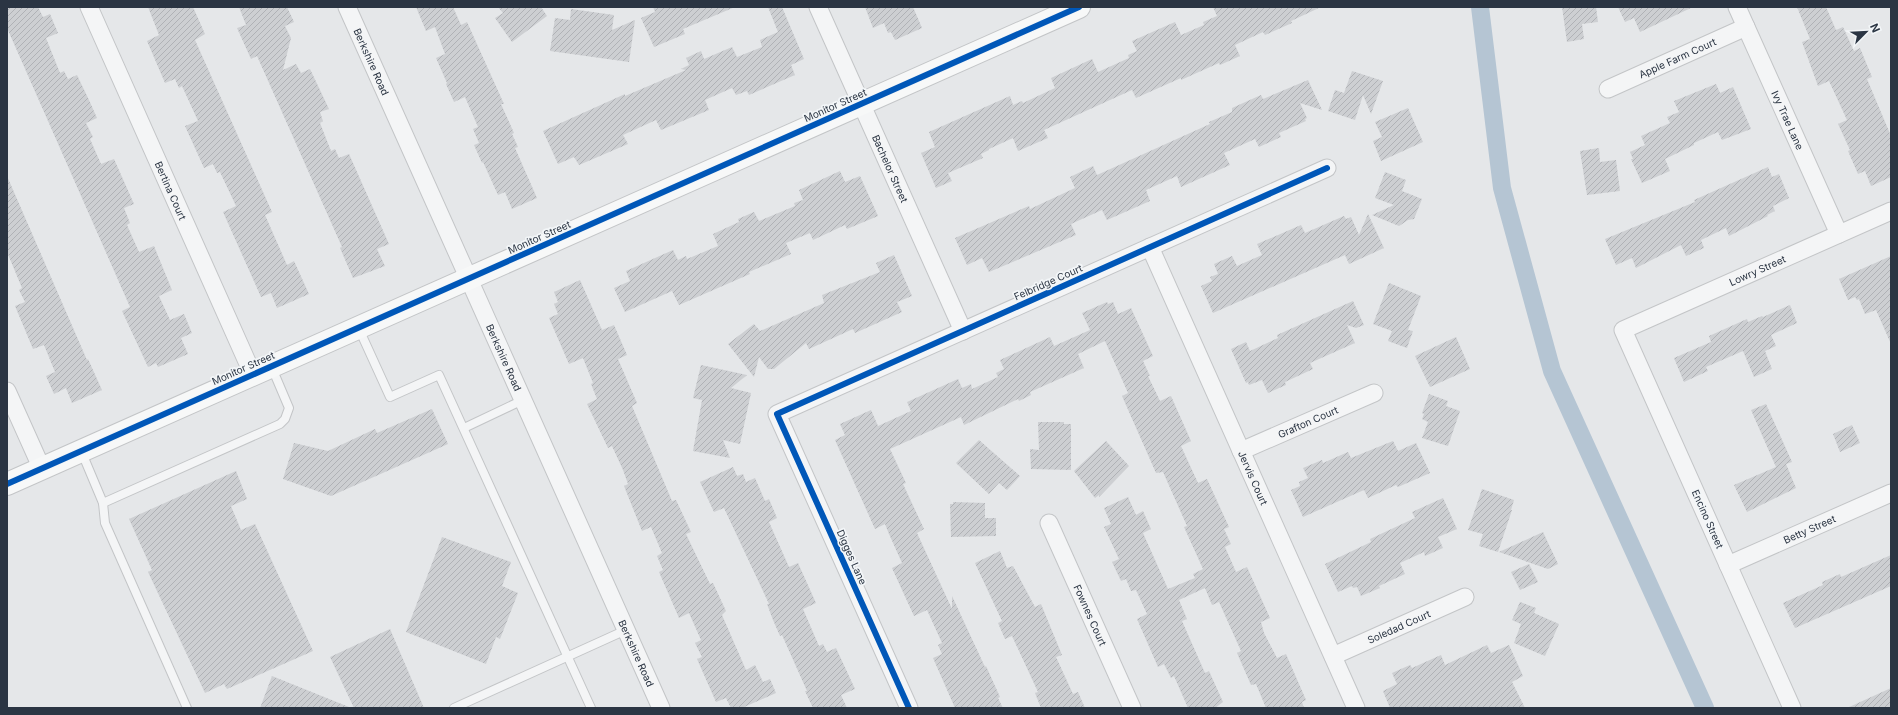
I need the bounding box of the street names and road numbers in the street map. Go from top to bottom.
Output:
street label: Berkshire Road [351,27,392,97]
street label: Apple Farm Court [1637,35,1719,80]
street label: Monitor Street [802,86,869,124]
street label: Ivy Trae Lane [1769,89,1806,152]
street label: Bachelor Street [870,133,911,205]
street label: Bertina Court [153,159,189,222]
street label: Monitor Street [506,218,573,256]
street label: Lowry Street [1727,252,1788,288]
street label: Felbridge Court [1012,261,1085,302]
street label: Berkshire Road [484,322,524,393]
street label: Monitor Street [210,349,277,387]
street label: Grafton Court [1276,403,1341,440]
street label: Jervis Court [1236,449,1271,508]
street label: Encino Street [1690,488,1727,551]
street label: Betty Street [1782,512,1838,546]
street label: Digges Lane [835,528,870,586]
street label: Fownes Court [1071,583,1110,648]
street label: Soledad Court [1365,607,1433,646]
street label: Berkshire Road [616,618,657,688]

